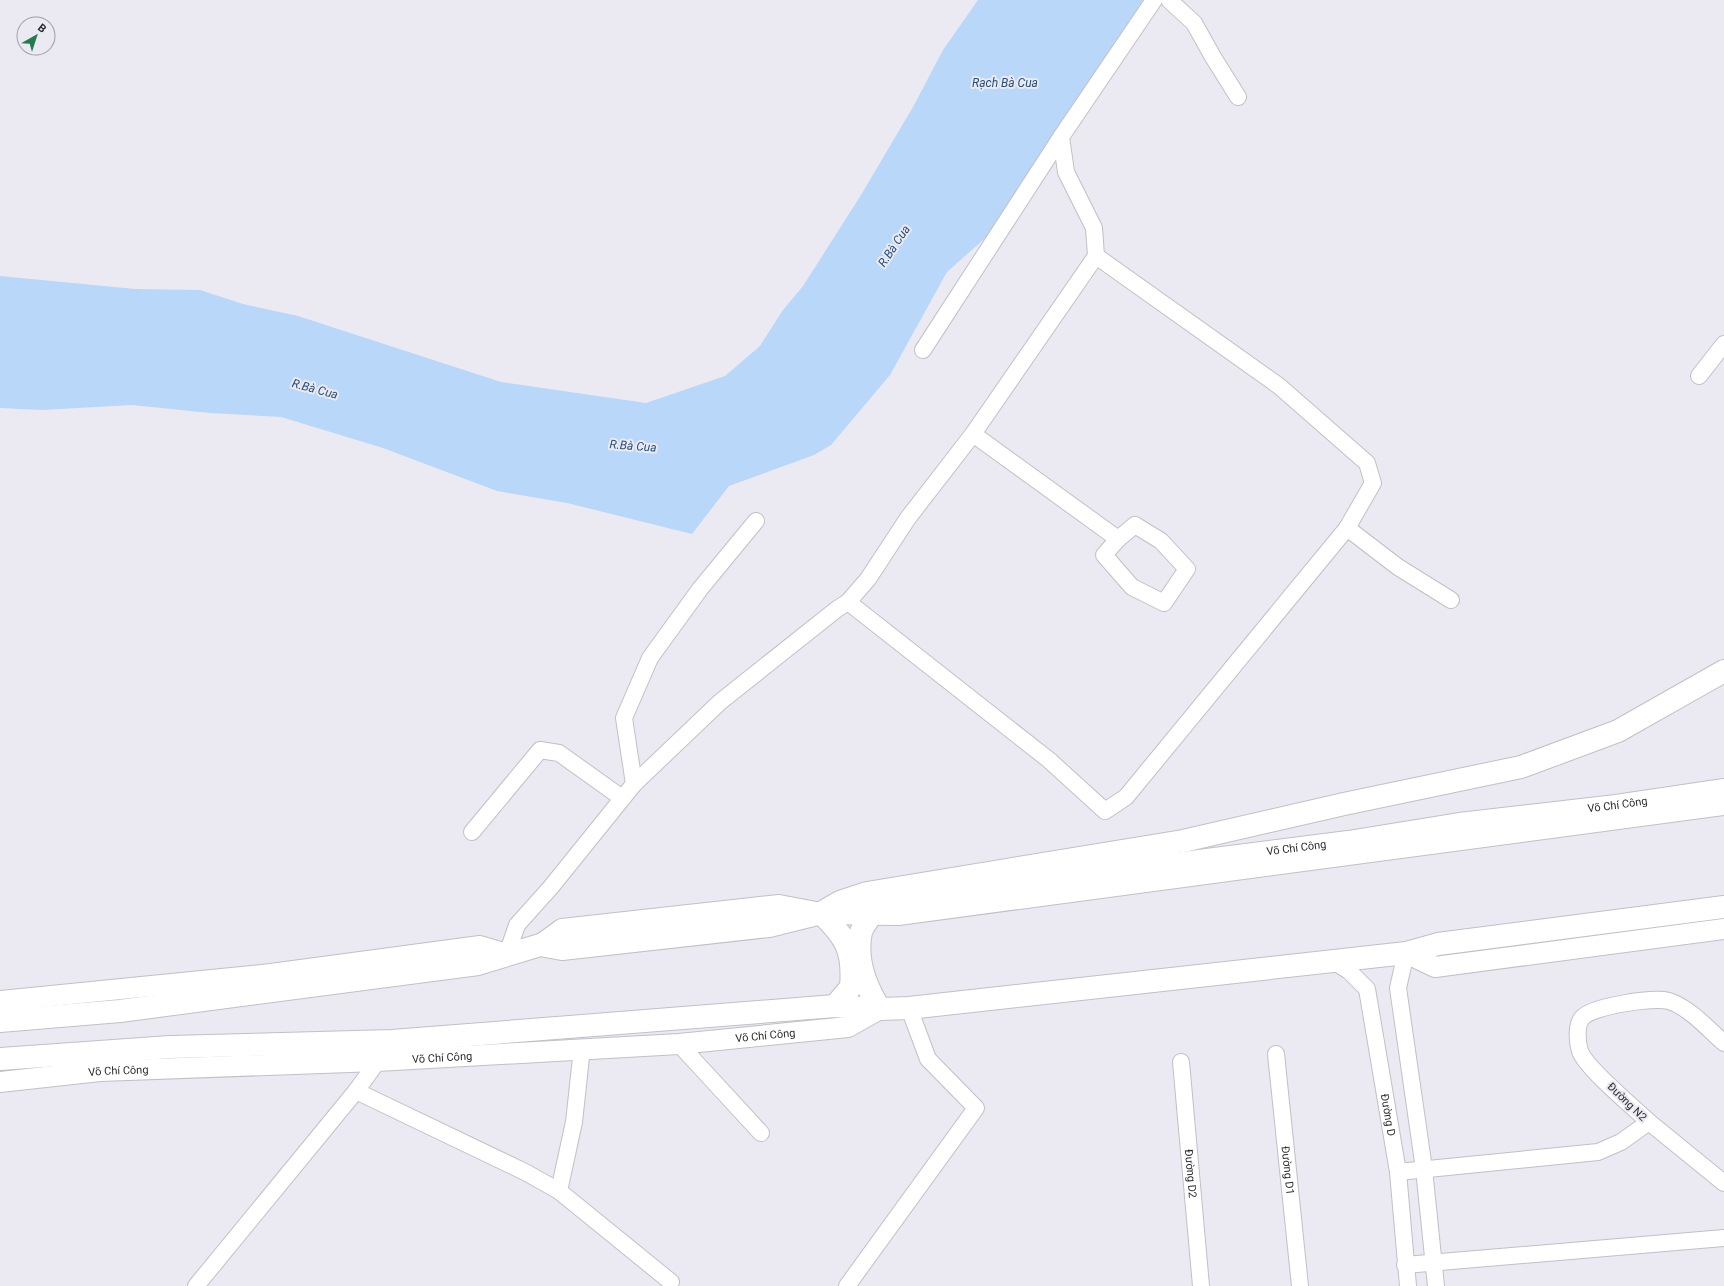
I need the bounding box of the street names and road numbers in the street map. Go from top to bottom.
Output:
street label: Võ Chí Công [1587,794,1648,815]
street label: Võ Chí Công [1266,837,1327,858]
street label: Võ Chí Công [735,1026,796,1045]
street label: Võ Chí Công [412,1049,473,1066]
street label: Võ Chí Công [88,1063,149,1079]
street label: Đường N2 [1605,1080,1649,1124]
street label: Đường D [1378,1093,1398,1137]
street label: Đường D1 [1279,1145,1297,1195]
street label: Đường D2 [1182,1149,1200,1198]

